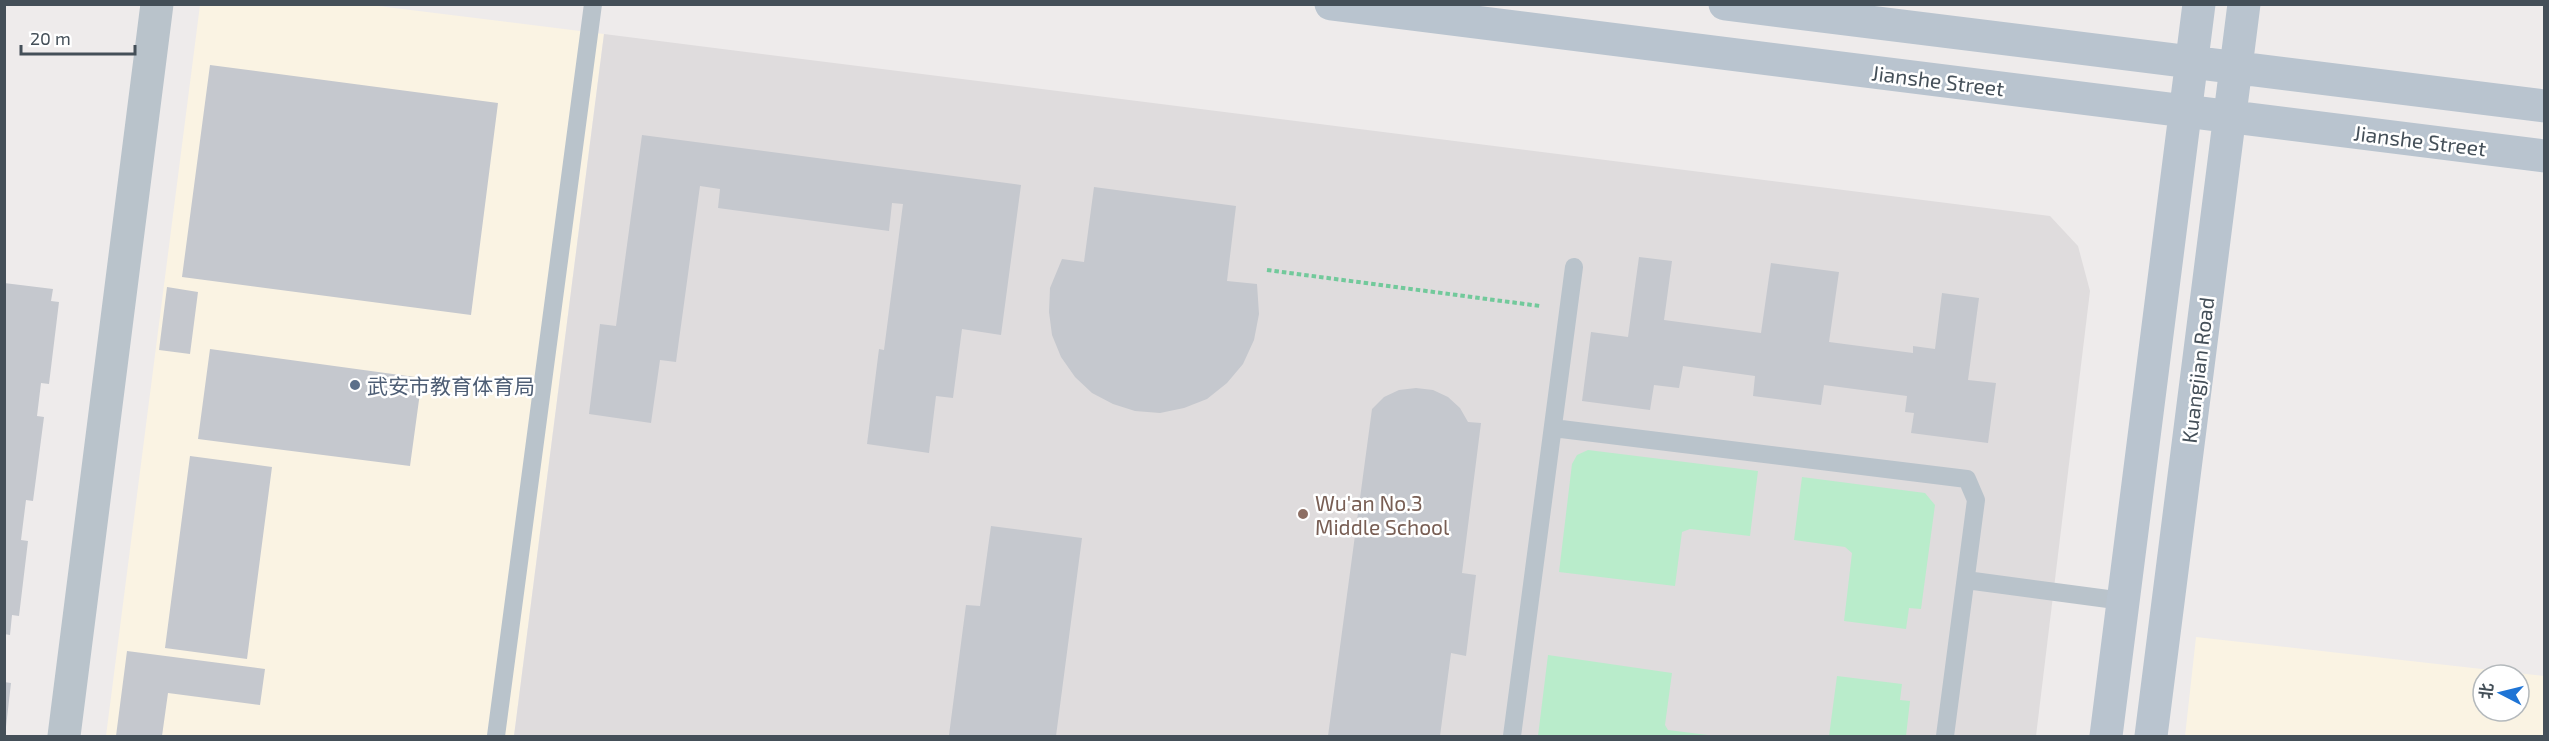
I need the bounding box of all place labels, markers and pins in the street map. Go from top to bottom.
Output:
place label: 武安市教育体育局 [367,373,535,398]
marker: 武安市教育体育局 [348,378,362,392]
place label: Wu'an No.3 Middle School [1315,490,1450,539]
marker: Wu'an No.3 Middle School [1296,507,1310,521]

